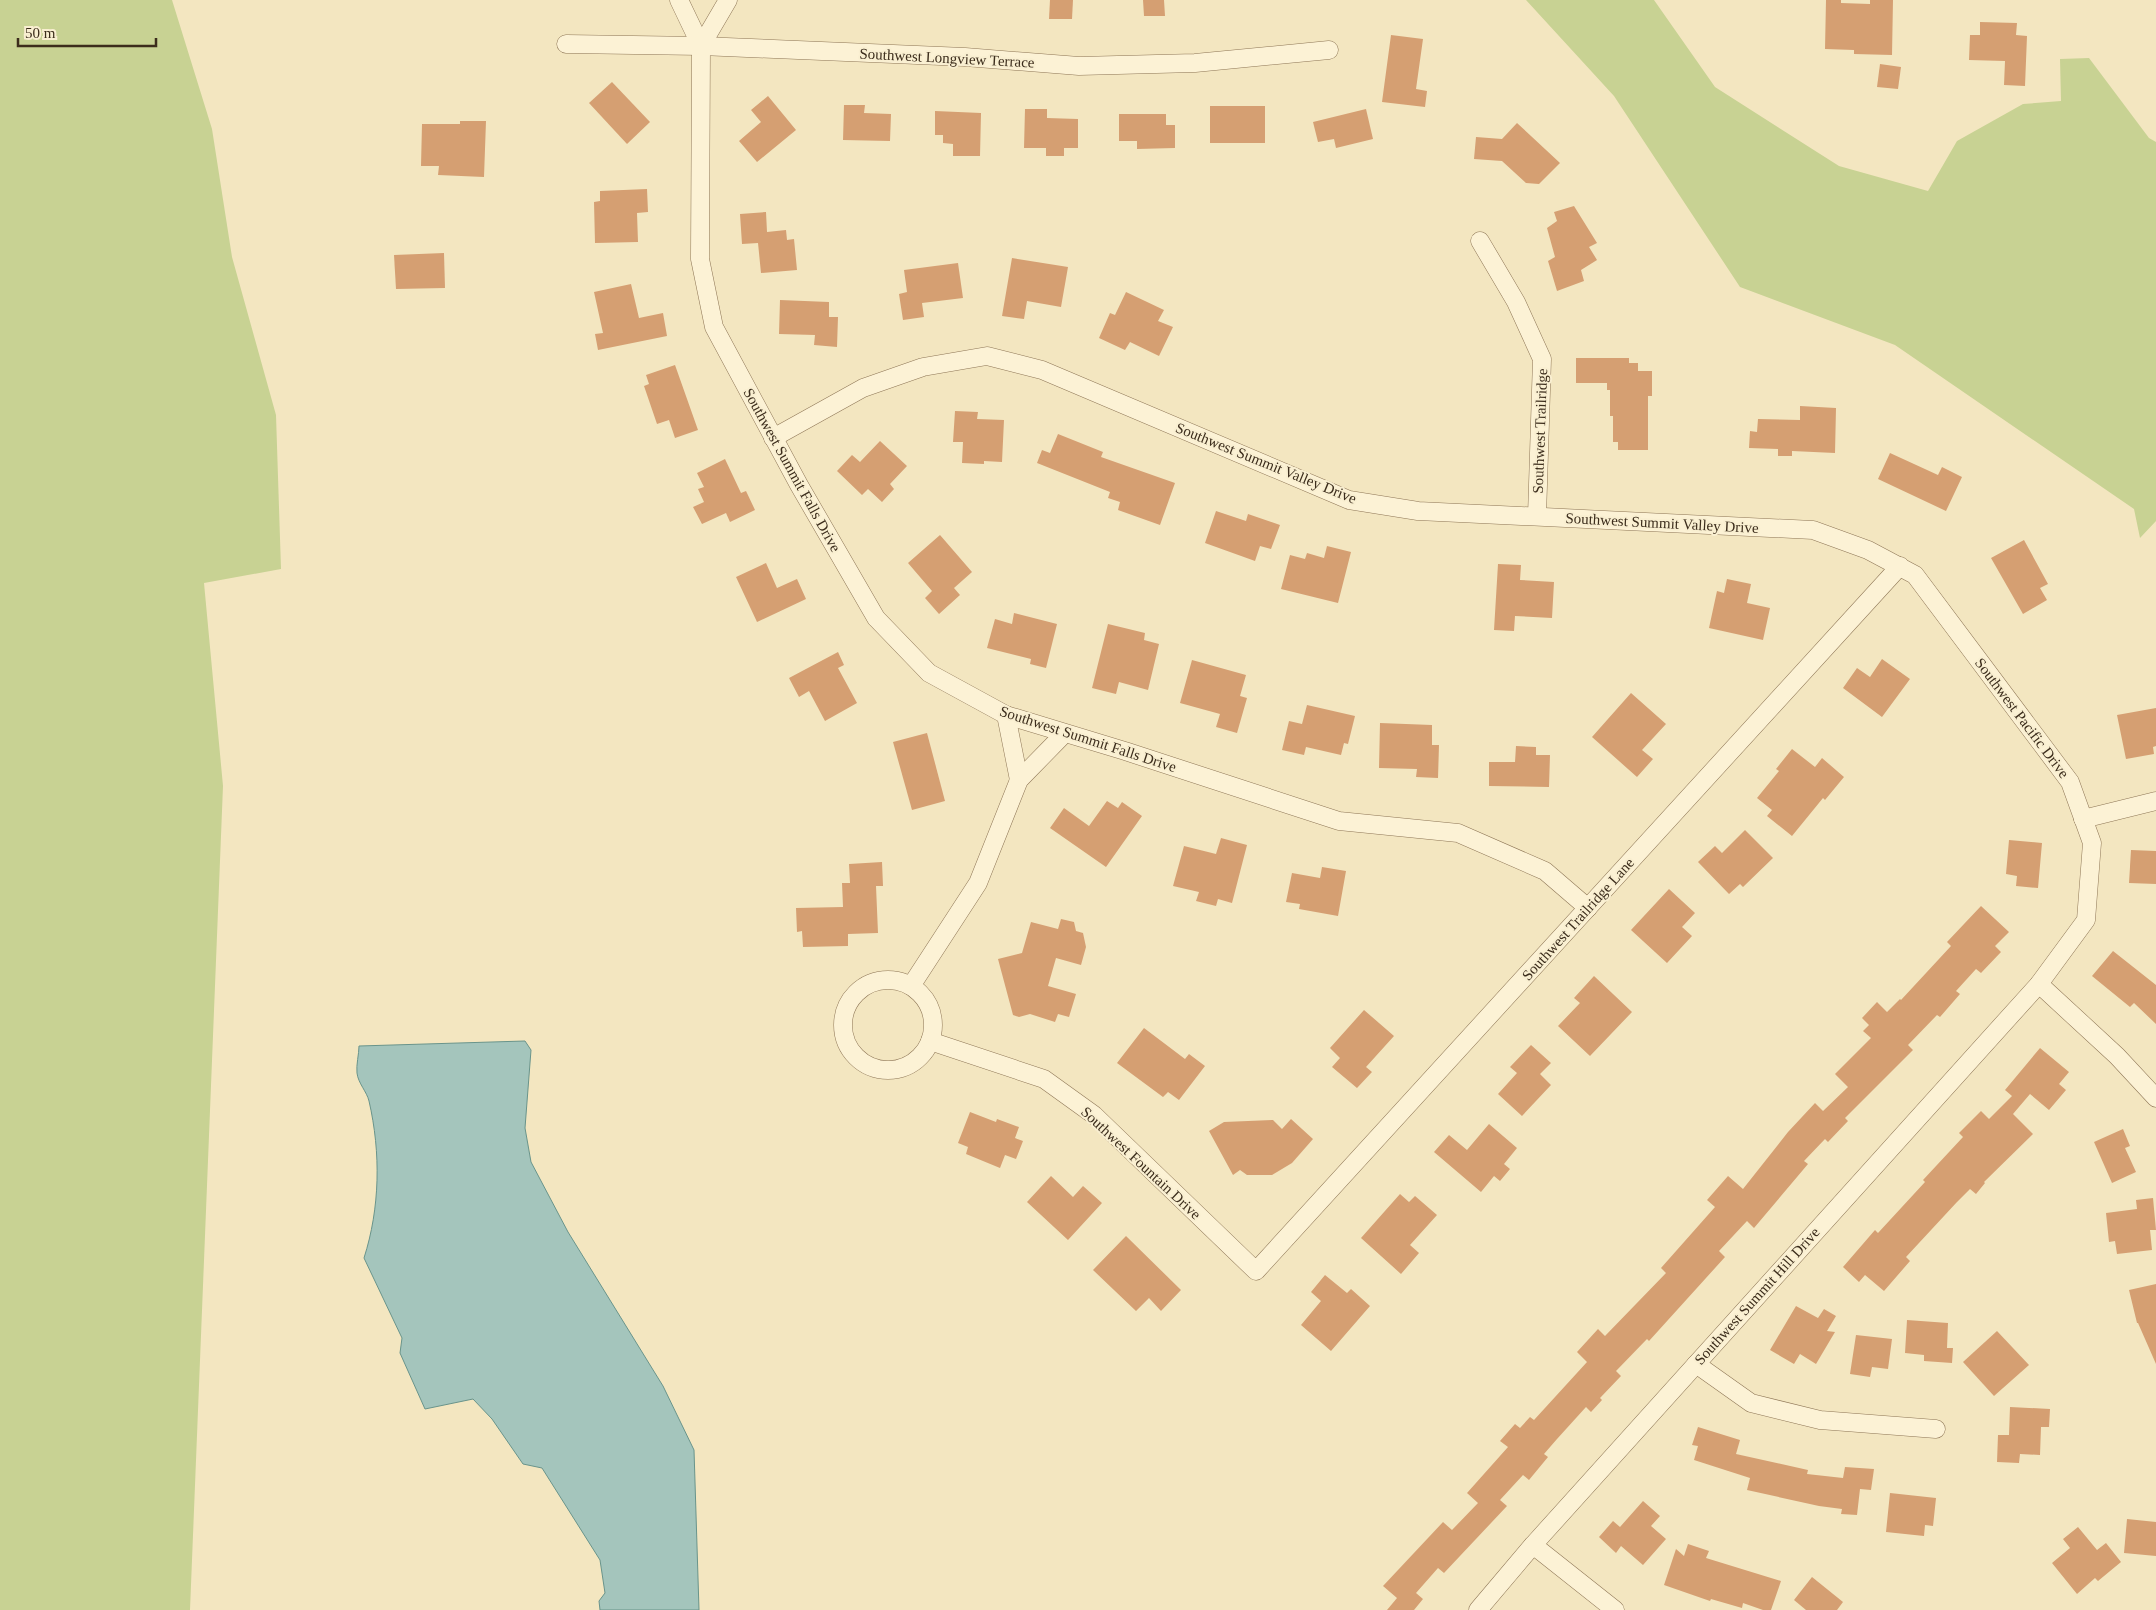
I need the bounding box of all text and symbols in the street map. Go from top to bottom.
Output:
scale bar [18,15,155,47]
text: 50 m [25,25,56,41]
street label: Southwest Longview Terrace [859,45,1035,71]
street label: Southwest Trailridge [1530,368,1550,494]
street label: Southwest Summit Falls Drive [740,385,844,555]
street label: Southwest Summit Valley Drive [1173,419,1359,507]
street label: Southwest Summit Valley Drive [1565,510,1759,536]
street label: Southwest Pacific Drive [1972,655,2072,781]
street label: Southwest Summit Falls Drive [998,703,1179,775]
street label: Southwest Trailridge Lane [1519,854,1637,983]
street label: Southwest Fountain Drive [1078,1103,1204,1223]
street label: Southwest Summit Hill Drive [1691,1224,1823,1368]

